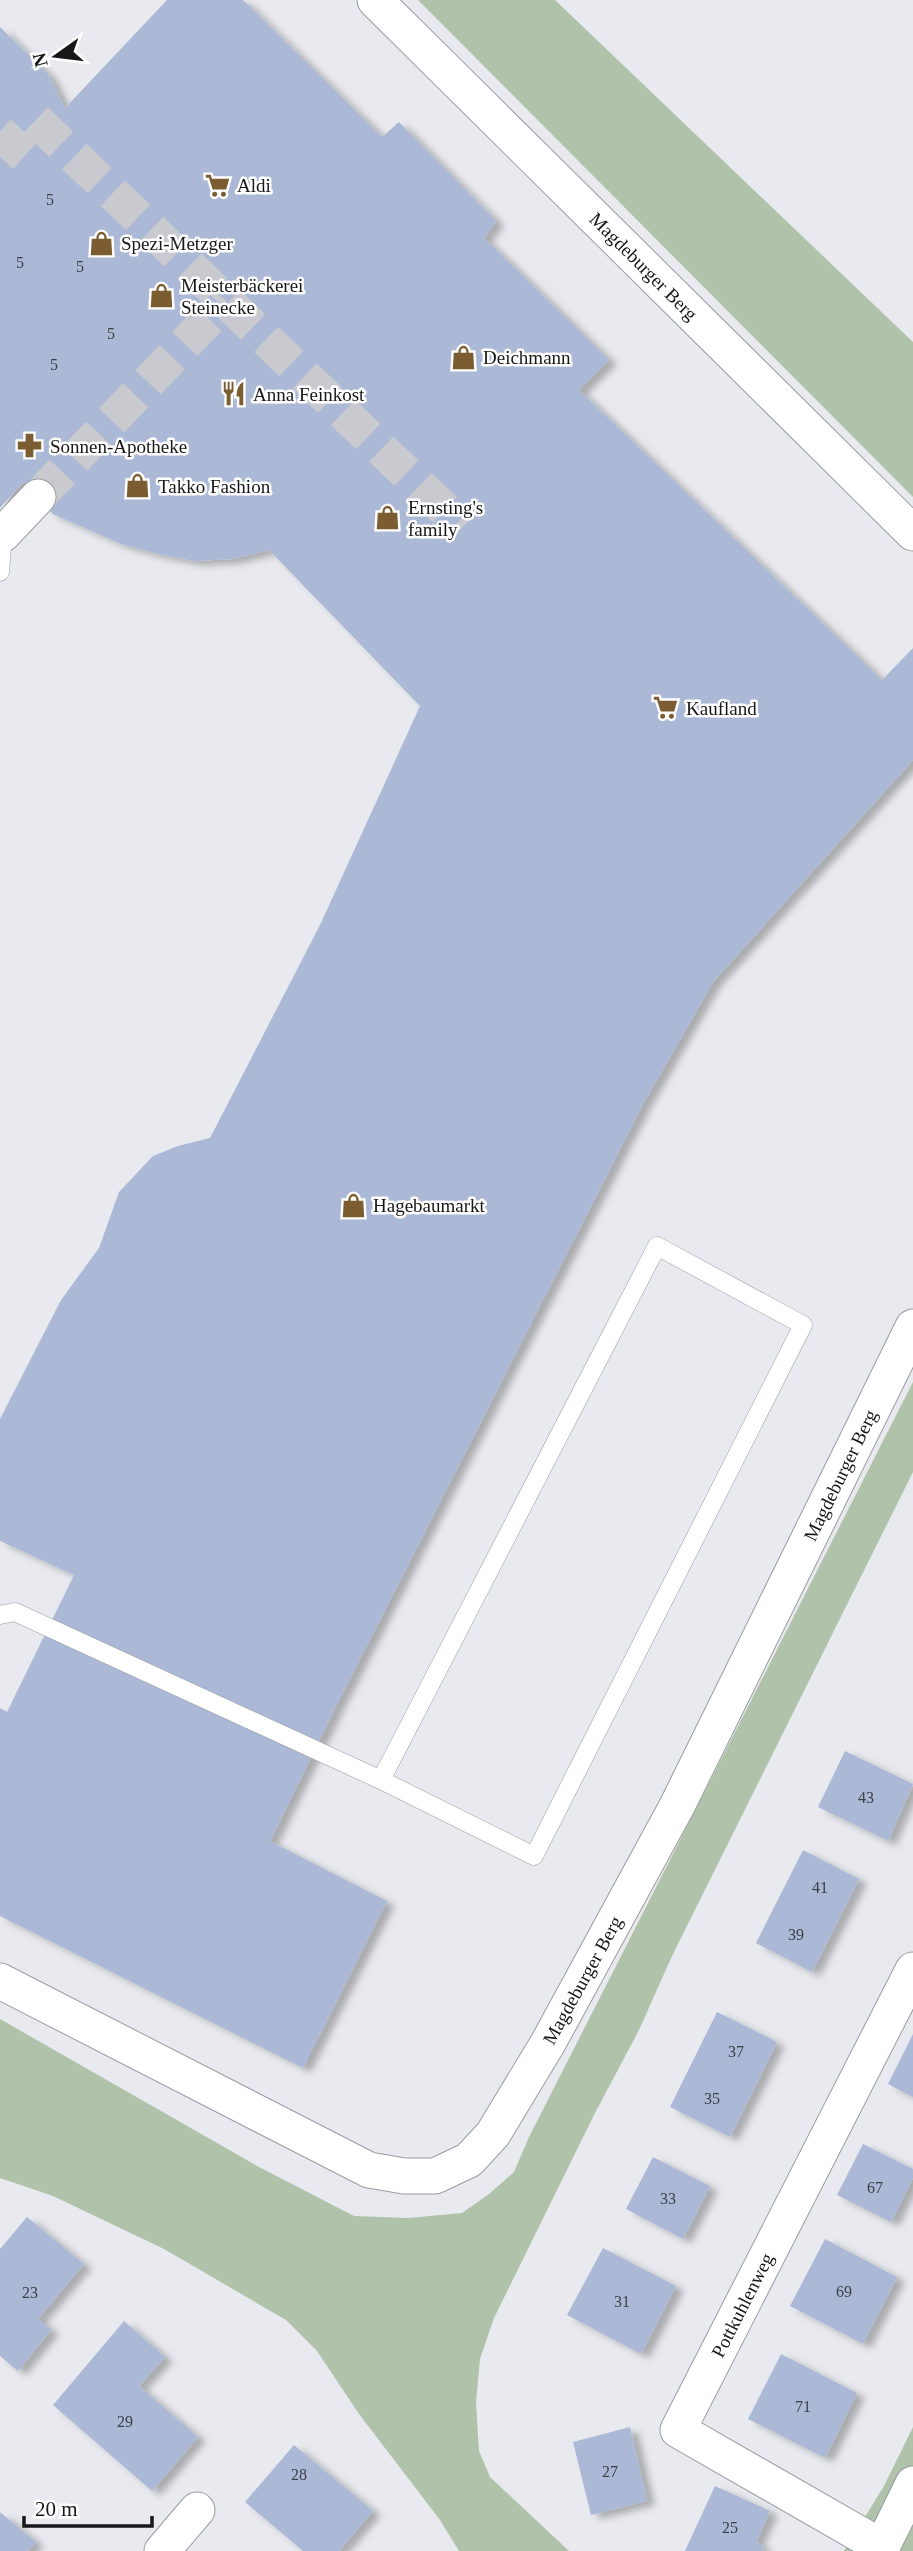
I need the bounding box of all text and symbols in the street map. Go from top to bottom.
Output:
north arrow [21,21,91,91]
text: N [28,51,52,69]
supermarket icon: Aldi [203,171,231,199]
place label: Aldi [237,175,271,196]
house number: 5 [46,191,54,208]
street label: Magdeburger Berg [586,208,702,325]
shop icon: Spezi-Metzger [87,229,115,257]
place label: Spezi-Metzger [121,233,234,254]
house number: 5 [16,254,24,271]
house number: 5 [76,258,84,275]
place label: Meisterbäckerei Steinecke [181,275,303,318]
shop icon: Meisterbäckerei Steinecke [147,282,175,310]
house number: 5 [107,325,115,342]
shop icon: Deichmann [449,343,477,371]
place label: Deichmann [483,347,571,368]
house number: 5 [50,356,58,373]
restaurant icon: Anna Feinkost [219,380,247,408]
place label: Anna Feinkost [253,384,365,405]
pharmacy icon: Sonnen-Apotheke [16,432,44,460]
place label: Sonnen-Apotheke [50,436,187,457]
shop icon: Takko Fashion [124,472,152,500]
place label: Takko Fashion [158,476,271,497]
place label: Ernsting's family [408,497,483,540]
shop icon: Ernsting's family [374,504,402,532]
supermarket icon: Kaufland [652,694,680,722]
place label: Kaufland [686,698,757,719]
shop icon: Hagebaumarkt [339,1191,367,1219]
place label: Hagebaumarkt [373,1195,486,1216]
street label: Magdeburger Berg [800,1406,882,1544]
house number: 43 [858,1789,874,1806]
house number: 41 [812,1879,828,1896]
street label: Magdeburger Berg [539,1912,627,2048]
house number: 39 [788,1926,804,1943]
house number: 37 [728,2043,744,2060]
house number: 35 [704,2090,720,2107]
house number: 67 [867,2179,883,2196]
house number: 33 [660,2190,676,2207]
street label: Pottkuhlenweg [707,2249,778,2361]
house number: 69 [836,2283,852,2300]
house number: 23 [22,2284,38,2301]
house number: 31 [614,2293,630,2310]
house number: 71 [795,2398,811,2415]
house number: 29 [117,2413,133,2430]
house number: 27 [602,2463,618,2480]
house number: 28 [291,2466,307,2483]
scale bar [24,2484,152,2528]
text: 20 m [35,2497,78,2521]
house number: 25 [722,2519,738,2536]

